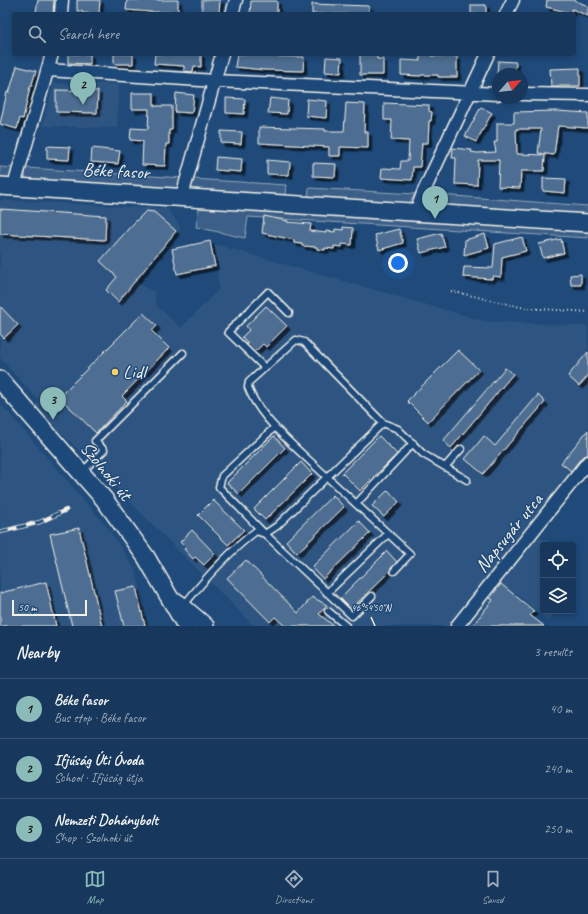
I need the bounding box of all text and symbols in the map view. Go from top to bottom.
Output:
search box [12,12,576,56]
icon: search [26,23,48,45]
text: Search here [58,25,119,44]
north arrow [492,68,528,104]
pin: 2 [70,72,96,105]
street label: Béke fasor [82,157,152,185]
pin: 1 [422,186,448,219]
your location [388,253,408,273]
place label: Lidl [123,360,149,384]
marker: Lidl [110,367,120,377]
pin: 3 [40,387,66,420]
street label: Szolnoki út [75,437,138,507]
street label: Napsugár utca [470,488,549,577]
map controls [540,542,576,614]
button: locate [540,542,576,578]
button: layers [540,578,576,614]
scale bar [12,598,87,617]
text: 50 m [18,600,37,614]
text: 46°54'50"N [351,601,393,614]
text: Nearby [16,642,59,663]
text: 3 results [534,644,572,660]
text: Béke fasor [54,691,108,710]
text: 1 [26,701,32,717]
text: 40 m [550,701,572,717]
text: Bus stop · Béke fasor [54,710,146,726]
text: Ifjúság Úti Óvoda [54,751,143,770]
text: 2 [26,761,32,777]
text: 240 m [544,761,572,777]
text: School · Ifjúság útja [54,770,143,786]
text: Nemzeti Dohánybolt [54,811,158,830]
text: 3 [26,821,32,837]
text: 250 m [544,821,572,837]
text: Shop · Szolnoki út [54,830,132,846]
tab: Map [84,868,106,906]
tab: Directions [275,868,313,906]
tab: Saved [482,868,504,906]

